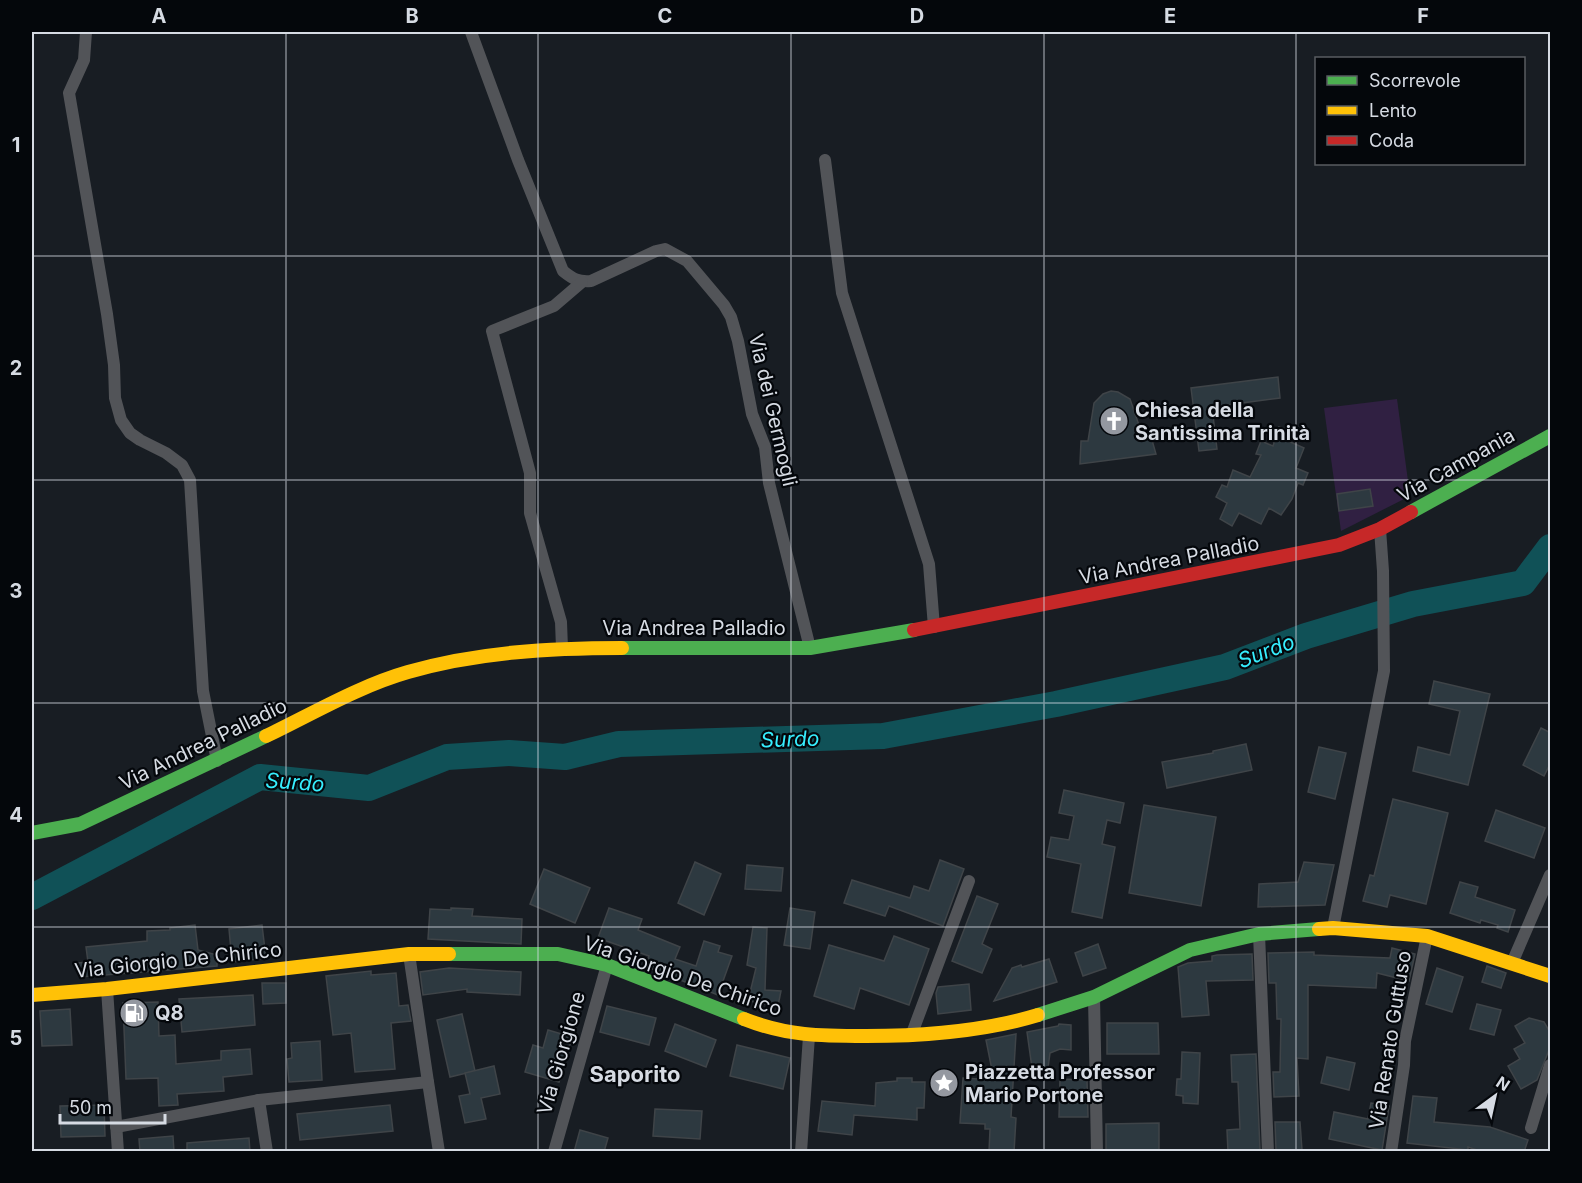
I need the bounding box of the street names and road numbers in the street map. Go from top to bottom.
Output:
street label: Via dei Germogli [744,331,802,489]
street label: Via Campania [1393,423,1519,507]
street label: Via Andrea Palladio [1077,531,1261,589]
street label: Via Andrea Palladio [602,616,786,640]
street label: Via Andrea Palladio [115,693,291,795]
street label: Via Giorgio De Chirico [581,931,785,1021]
street label: Via Giorgio De Chirico [73,937,283,983]
street label: Via Renato Guttuso [1364,949,1416,1131]
street label: Via Giorgione [532,989,590,1117]

